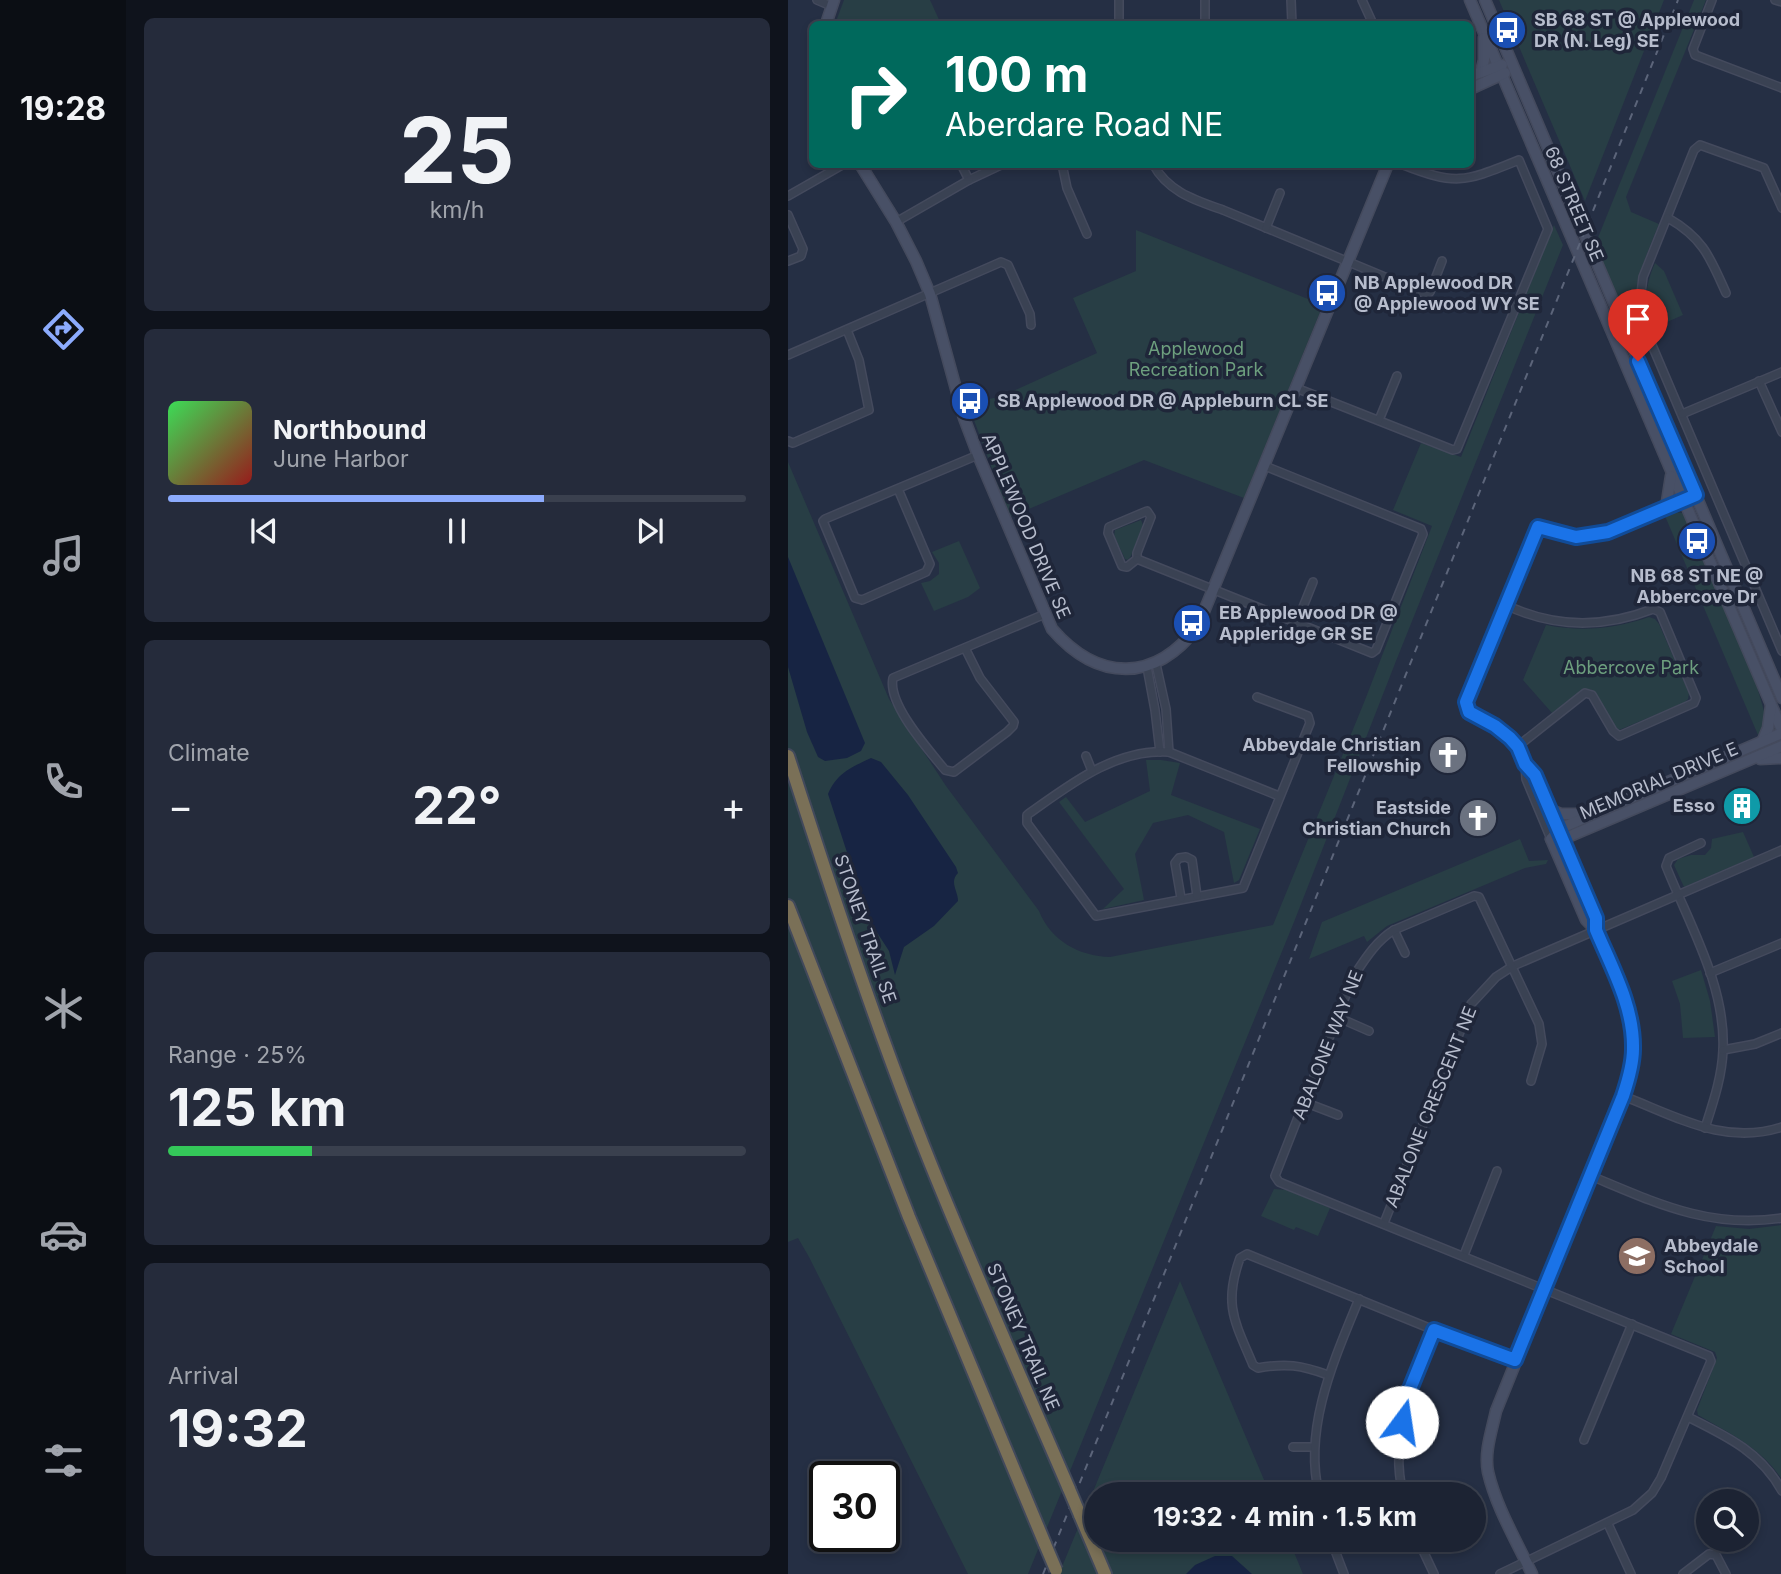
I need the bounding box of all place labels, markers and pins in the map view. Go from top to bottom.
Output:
bus stop icon: SB 68 ST @ Applewood DR (N. Leg) SE [1486,9,1528,51]
place label: SB 68 ST @ Applewood DR (N. Leg) SE [1534,9,1740,51]
bus stop icon: NB Applewood DR @ Applewood WY SE [1306,272,1348,314]
place label: NB Applewood DR @ Applewood WY SE [1354,272,1540,314]
pin [1608,289,1668,361]
bus stop icon: SB Applewood DR @ Appleburn CL SE [949,380,991,422]
place label: SB Applewood DR @ Appleburn CL SE [997,390,1329,411]
bus stop icon: NB 68 ST NE @ Abbercove Dr [1676,520,1718,562]
place label: NB 68 ST NE @ Abbercove Dr [1631,565,1763,607]
bus stop icon: EB Applewood DR @ Appleridge GR SE [1171,602,1213,644]
place label: EB Applewood DR @ Appleridge GR SE [1219,602,1398,644]
place label: Abbeydale Christian Fellowship [1242,734,1421,776]
church icon: Abbeydale Christian Fellowship [1427,734,1469,776]
building icon: Esso [1721,785,1763,827]
place label: Esso [1673,795,1715,816]
place label: Eastside Christian Church [1302,797,1451,839]
church icon: Eastside Christian Church [1457,797,1499,839]
school or university icon: Abbeydale School [1616,1235,1658,1277]
place label: Abbeydale School [1664,1235,1759,1277]

